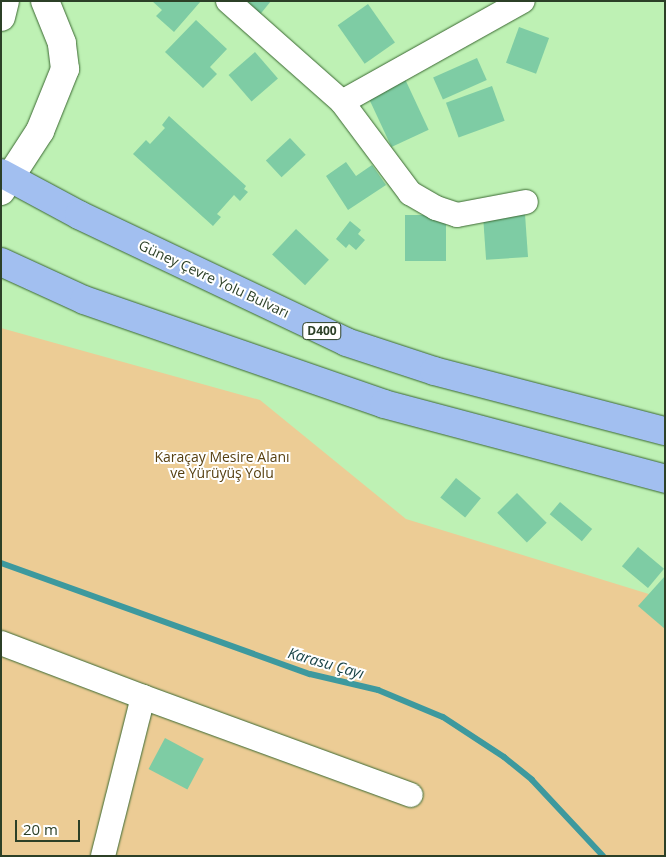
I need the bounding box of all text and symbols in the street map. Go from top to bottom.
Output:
street label: Güney Çevre Yolu Bulvarı [136,237,292,321]
road number: D400 [302,322,342,341]
park label: Karaçay Mesire Alanı ve Yürüyüş Yolu [154,449,290,482]
water label: Karasu Çayı [286,644,366,682]
scale bar [18,810,82,842]
text: 20 m [23,819,58,839]

